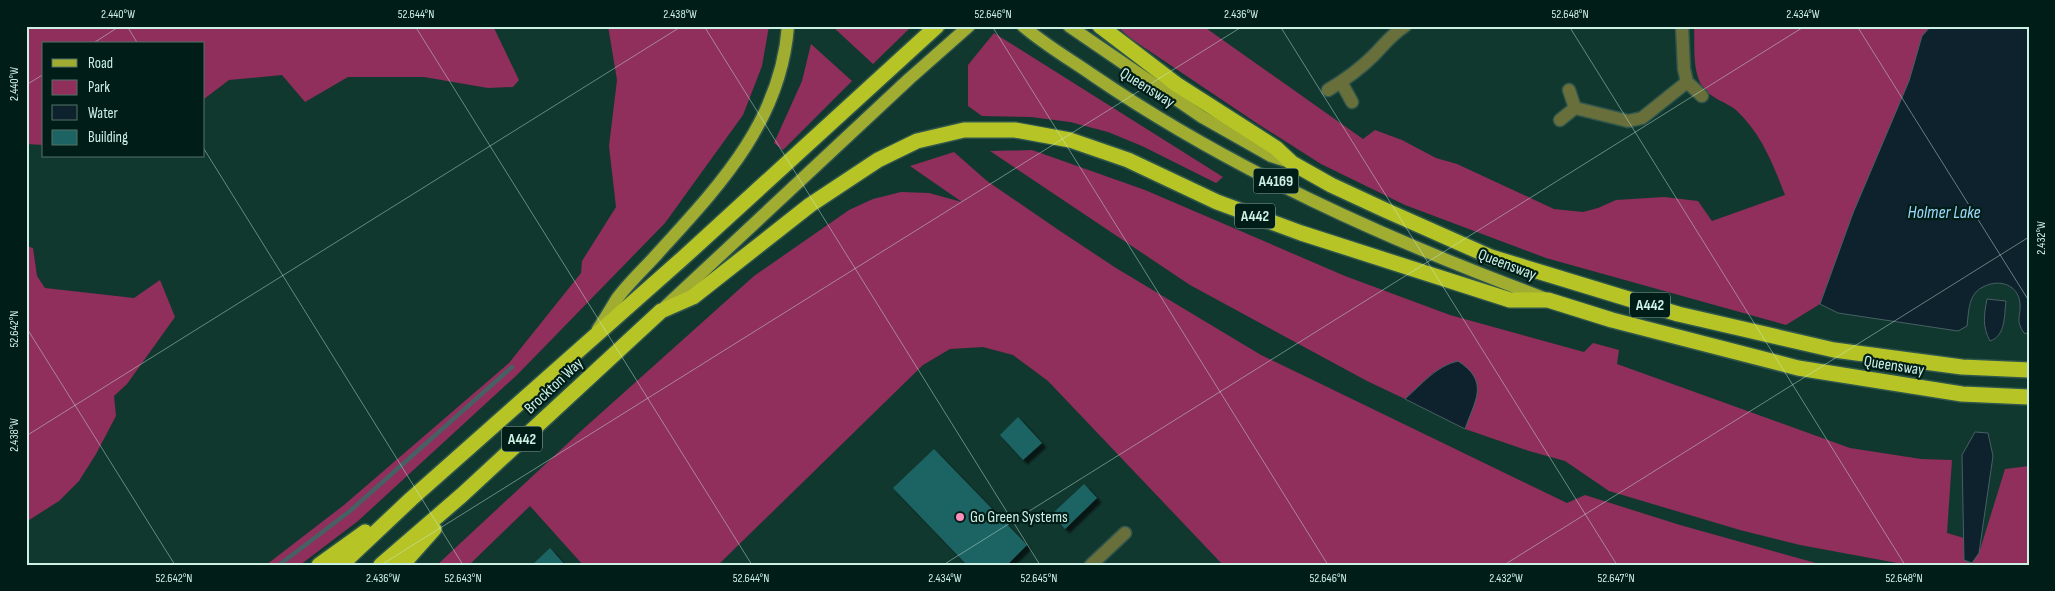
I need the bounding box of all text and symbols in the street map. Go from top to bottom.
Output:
text: 2.440°W [101,7,135,22]
text: 52.644°N [398,7,434,22]
text: 2.438°W [663,7,697,22]
text: 52.646°N [974,7,1012,22]
text: 2.436°W [1224,7,1258,22]
text: 52.648°N [1551,7,1589,22]
text: 2.434°W [1786,7,1820,22]
legend [42,42,205,158]
text: Road [88,54,113,73]
street label: Queensway [1116,64,1178,112]
text: 2.440°W [7,67,22,101]
text: Park [88,78,110,97]
text: Water [88,104,119,123]
text: Building [88,128,128,147]
road number: A4169 [1254,168,1298,194]
water label: Holmer Lake [1908,202,1980,223]
road number: A442 [1235,204,1275,228]
text: 2.432°W [2034,221,2049,255]
street label: Queensway [1475,245,1539,285]
road number: A442 [1630,292,1670,318]
text: 52.642°N [7,311,22,347]
street label: Queensway [1862,352,1926,380]
street label: Brockton Way [521,354,587,418]
text: 2.438°W [7,418,22,452]
road number: A442 [502,426,542,452]
place label: Go Green Systems [970,508,1068,527]
marker: Go Green Systems [954,511,966,523]
text: 52.642°N [156,571,192,586]
text: 2.436°W [366,571,400,586]
text: 52.643°N [445,571,482,586]
text: 52.644°N [733,571,769,586]
text: 2.434°W [928,571,962,586]
text: 52.645°N [1021,571,1057,586]
text: 52.646°N [1309,571,1347,586]
text: 2.432°W [1489,571,1523,586]
text: 52.647°N [1597,571,1635,586]
text: 52.648°N [1885,571,1923,586]

